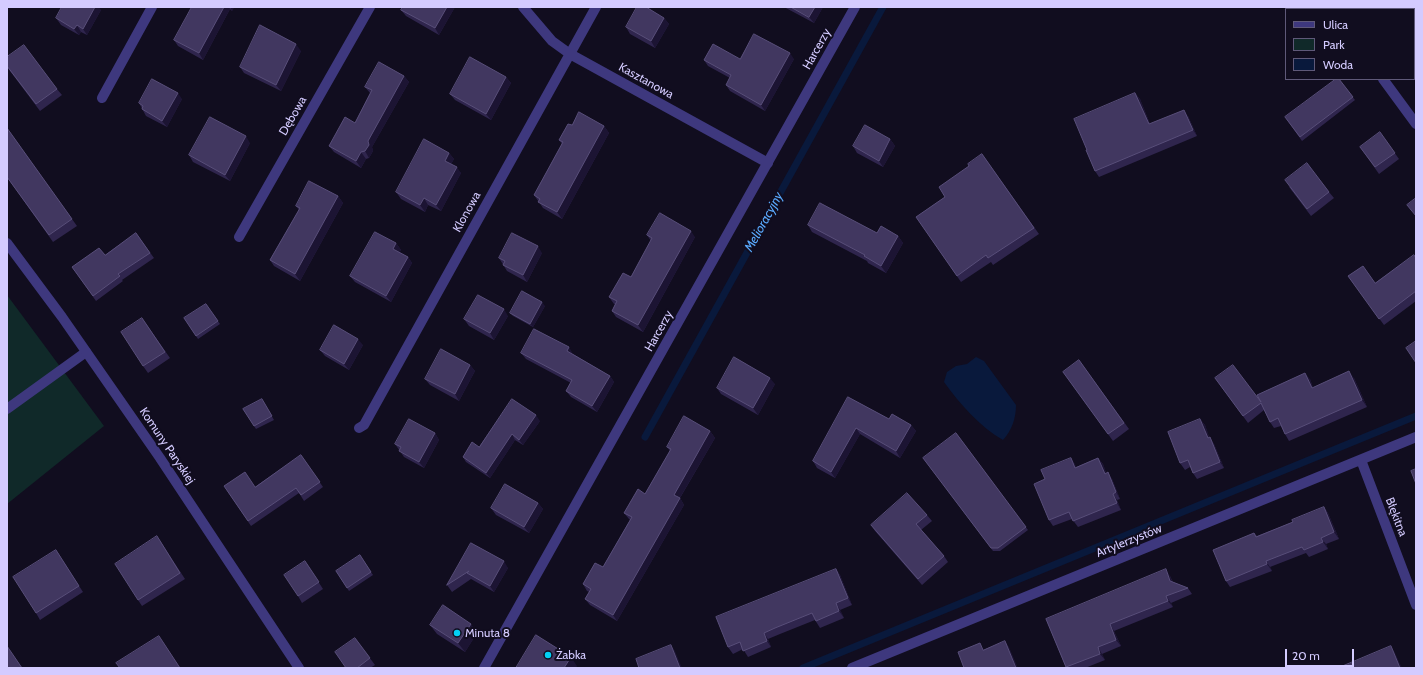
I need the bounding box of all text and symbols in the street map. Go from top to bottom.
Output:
legend [1285,8,1415,80]
text: Ulica [1323,17,1348,32]
street label: Harcerzy [800,26,834,72]
text: Park [1323,37,1345,52]
text: Woda [1323,57,1353,72]
street label: Kasztanowa [616,60,676,102]
street label: Dębowa [276,94,310,138]
street label: Klonowa [450,189,484,235]
water label: Melioracyjny [741,190,787,254]
street label: Harcerzy [642,308,676,354]
street label: Komuny Paryskiej [136,405,198,487]
street label: Błękitna [1382,495,1410,539]
street label: Artylerzystów [1094,521,1164,561]
place label: Minuta 8 [465,626,510,640]
marker: Minuta 8 [452,628,462,638]
scale bar [1287,641,1356,667]
place label: Żabka [556,648,586,662]
text: 20 m [1292,648,1320,663]
marker: Żabka [543,650,553,660]

